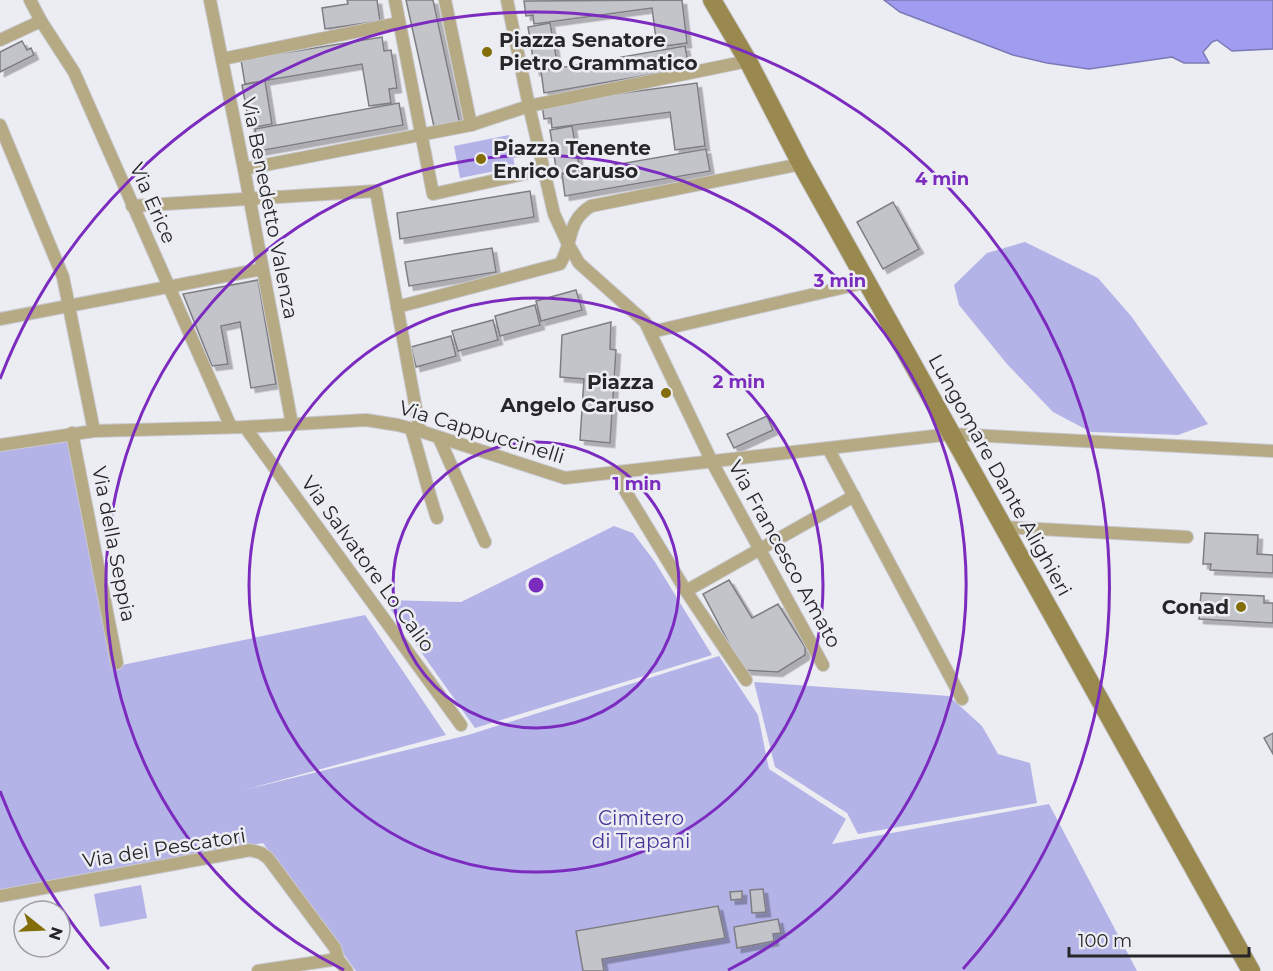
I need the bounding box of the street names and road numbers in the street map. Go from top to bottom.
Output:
street label: Via Benedetto Valenza [237,95,303,321]
street label: Via Erice [125,159,181,247]
street label: Lungomare Dante Alighieri [923,350,1077,600]
street label: Via Cappuccinelli [396,395,568,469]
street label: Via Francesco Amato [723,456,847,652]
street label: Via della Seppia [87,464,141,624]
street label: Via Salvatore Lo Calio [296,471,440,657]
street label: Via dei Pescatori [81,823,247,873]

